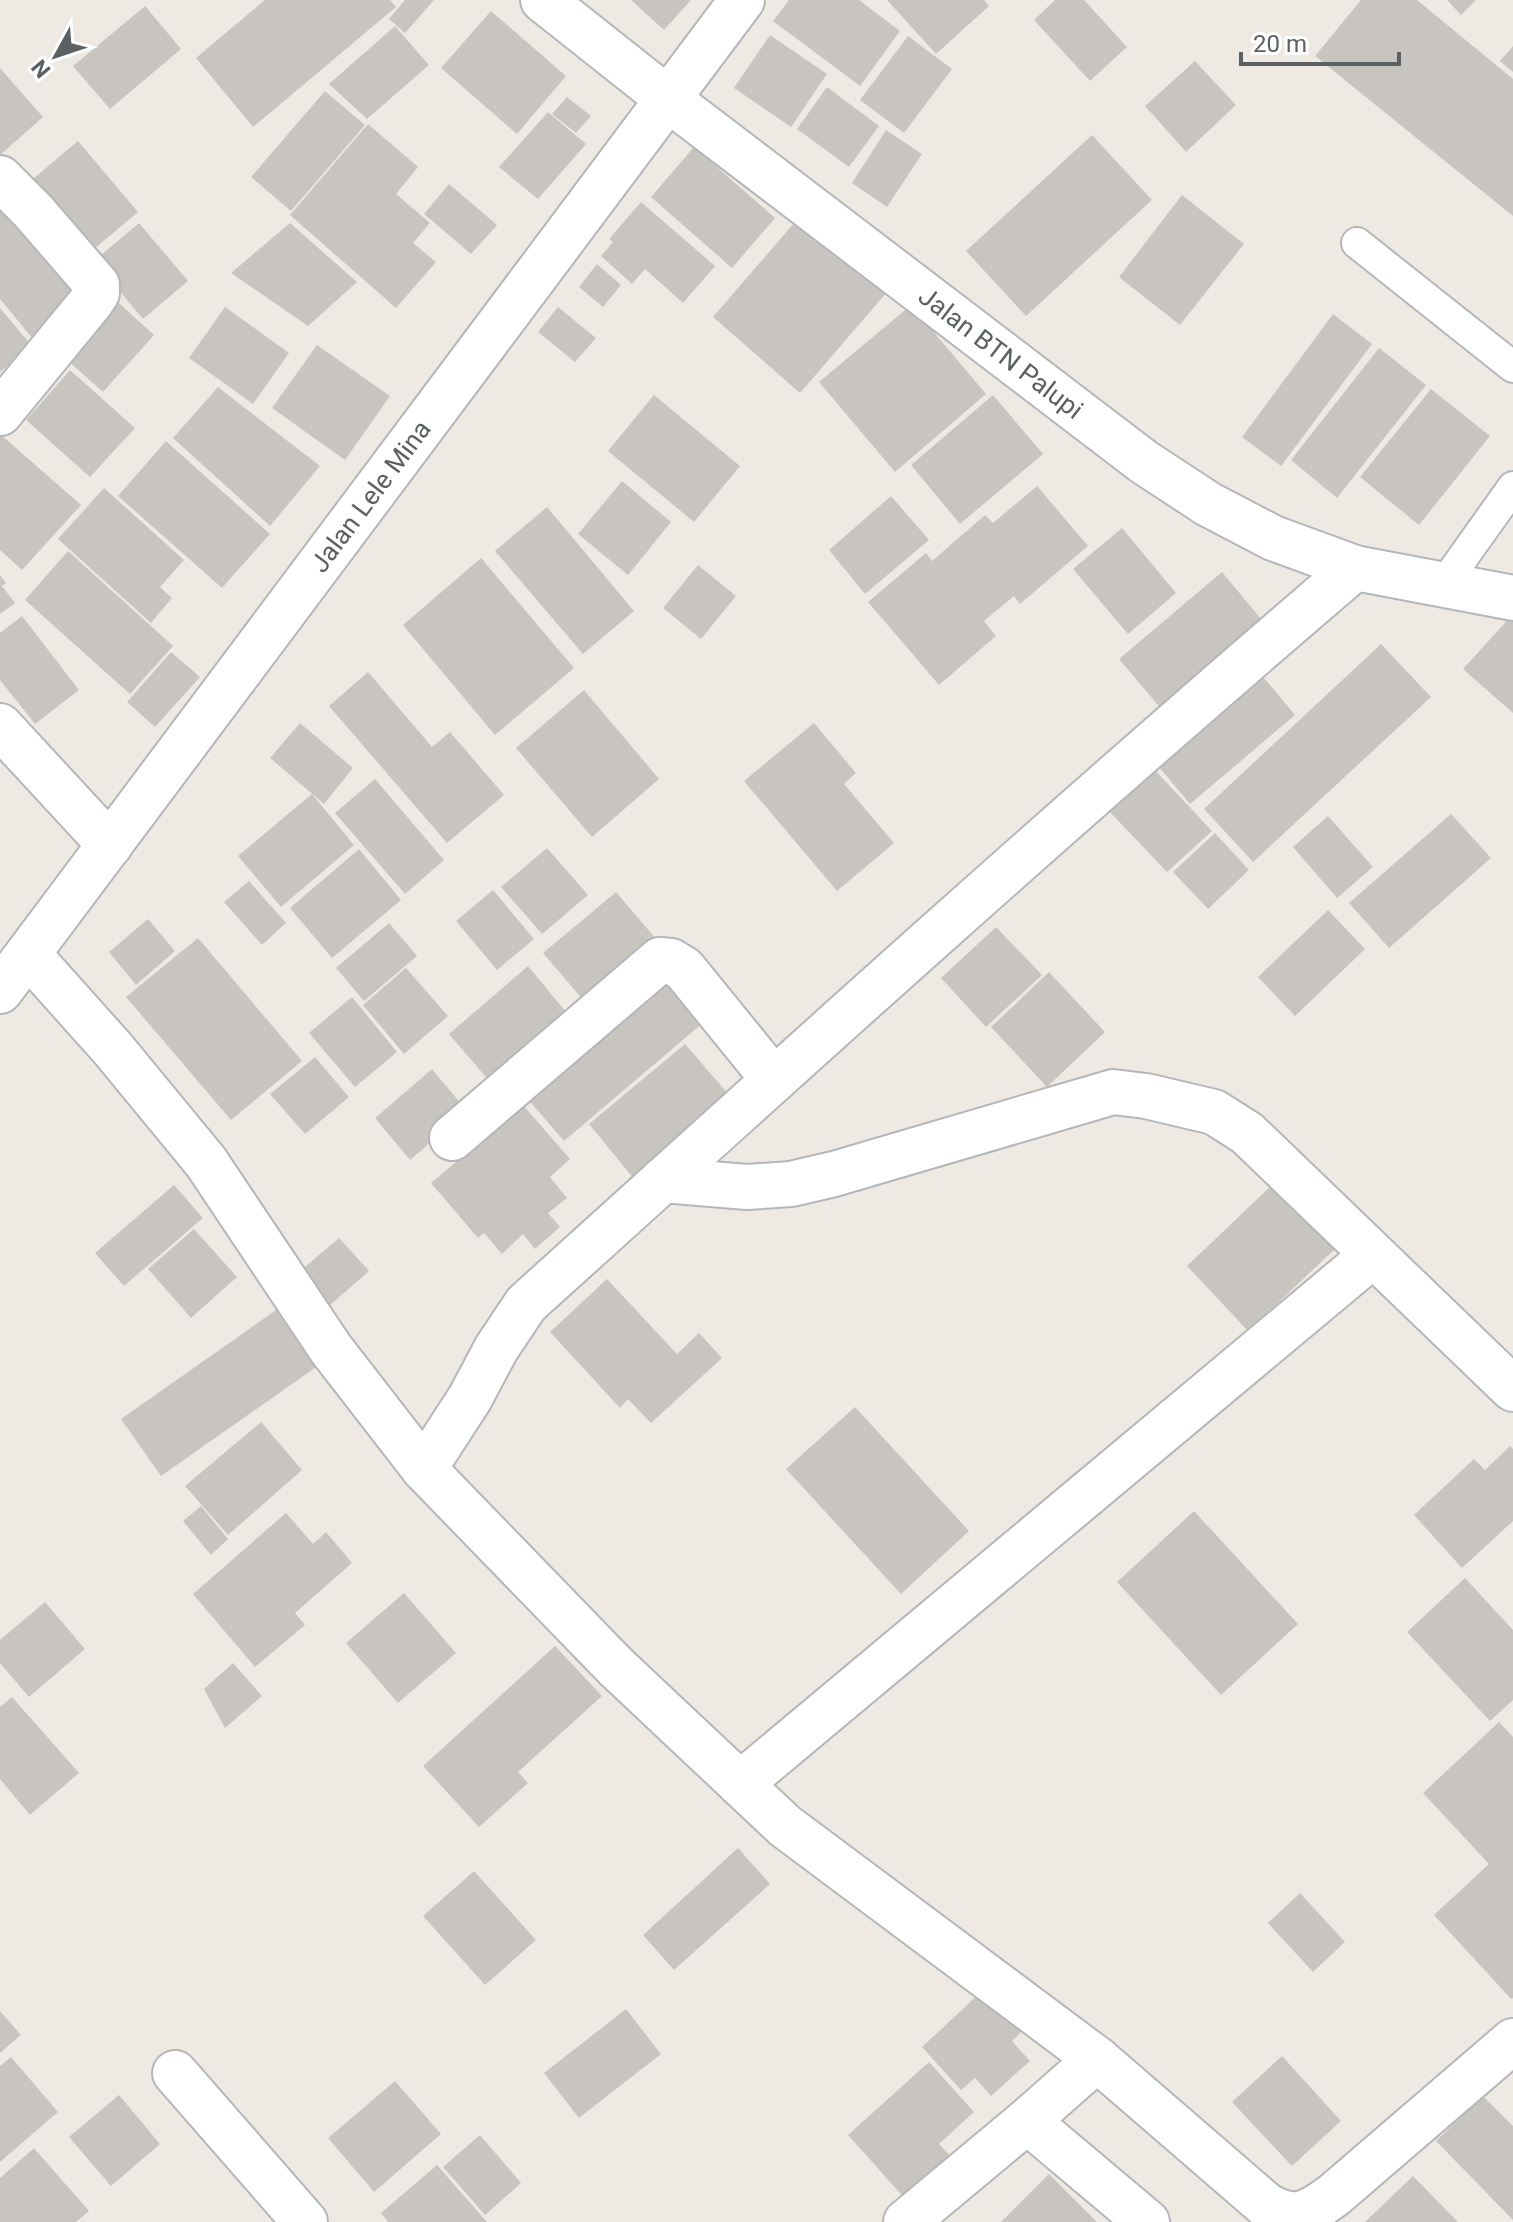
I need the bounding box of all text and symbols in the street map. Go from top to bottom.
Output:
north arrow [16,16,96,96]
scale bar [1241,16,1399,66]
text: 20 m [1253,30,1307,58]
text: N [26,55,56,83]
street label: Jalan BTN Palupi [913,281,1089,425]
street label: Jalan Lele Mina [304,415,437,578]

